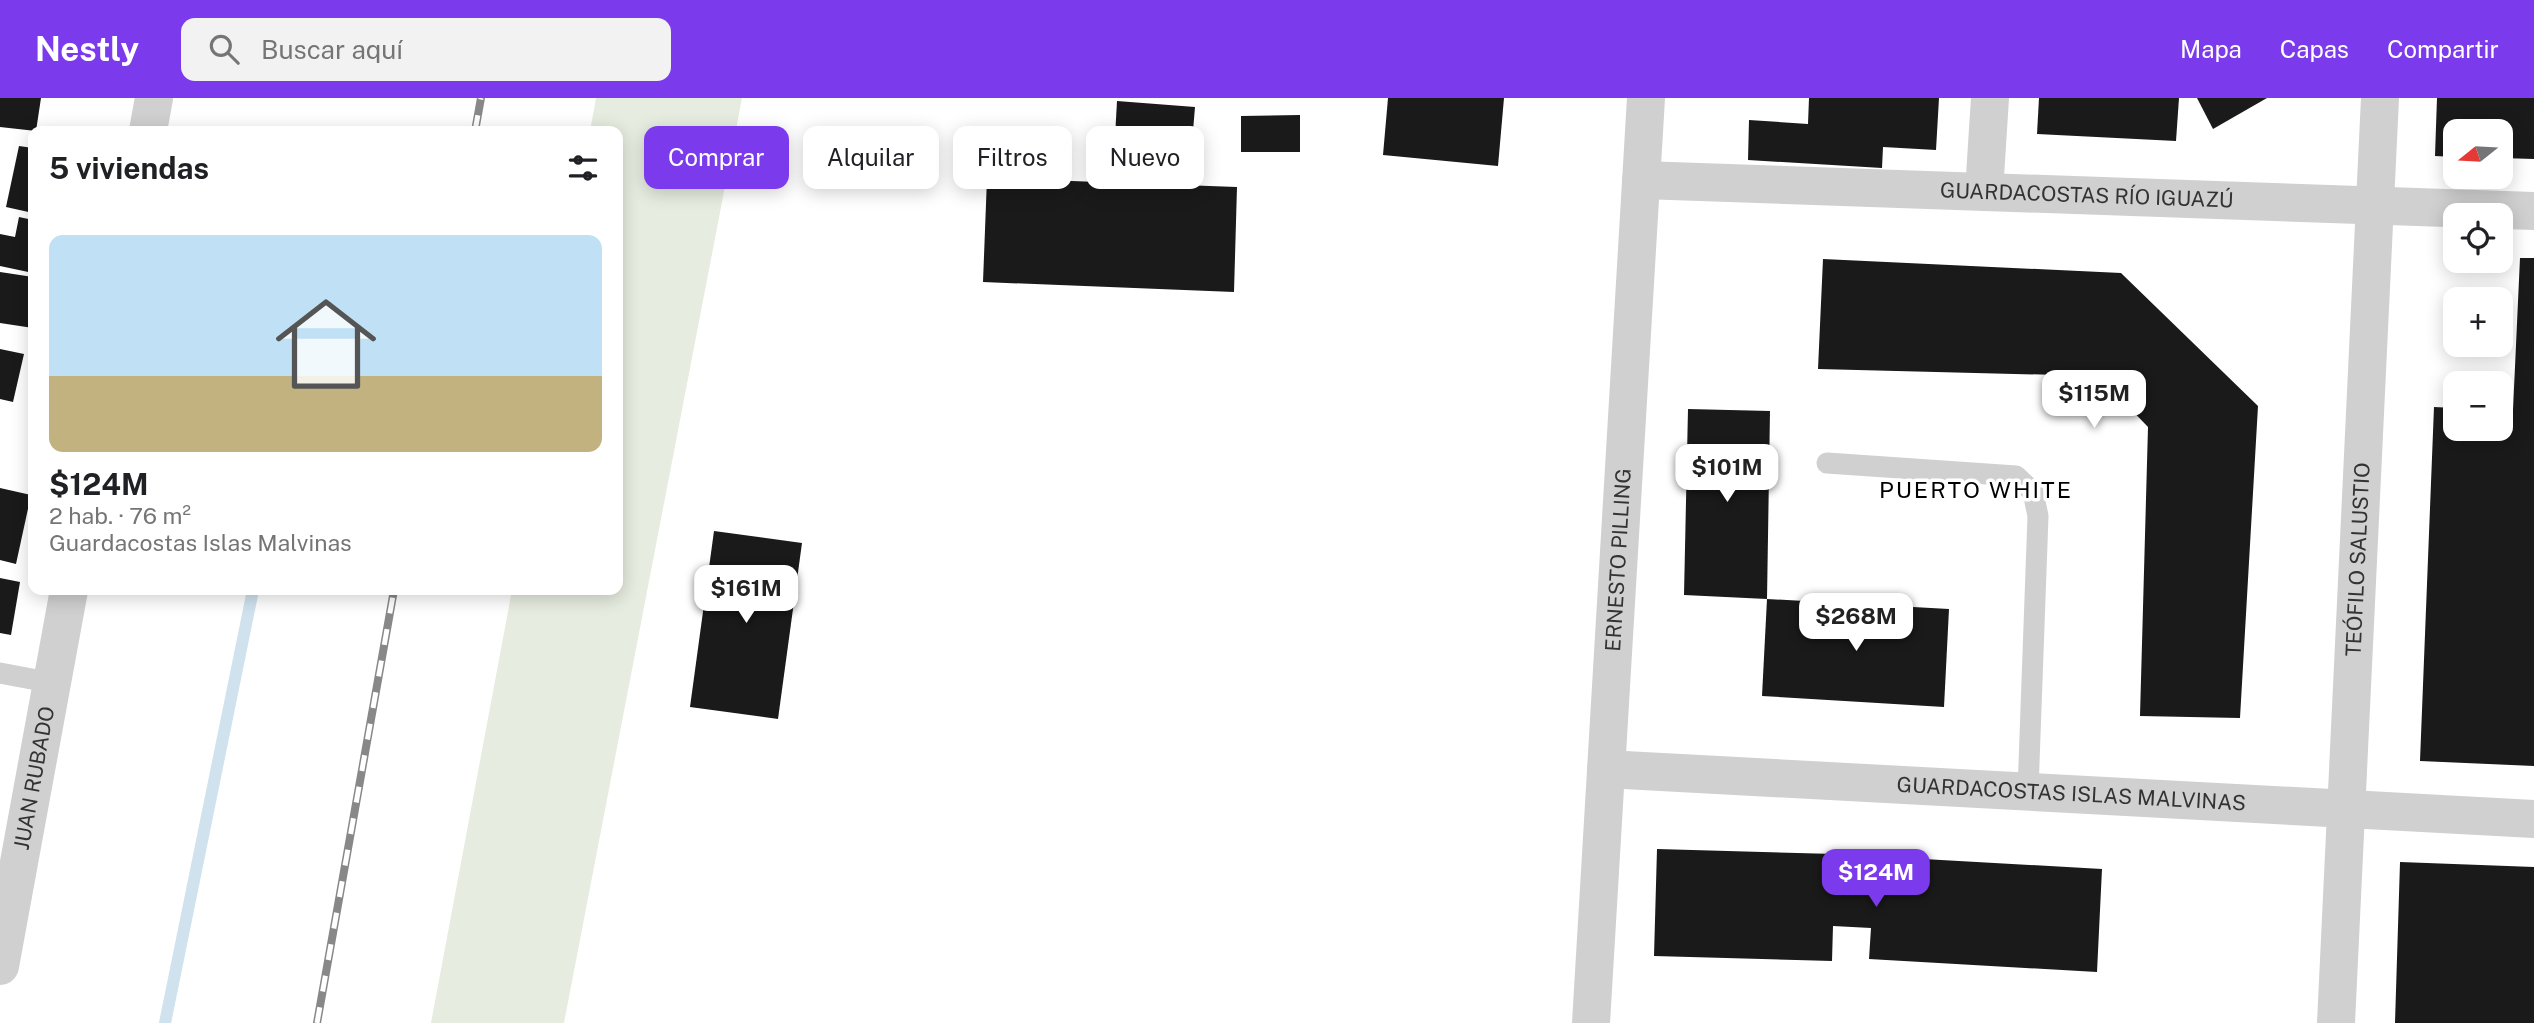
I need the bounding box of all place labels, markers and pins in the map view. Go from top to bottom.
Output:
pin: $115M [2045,370,2143,430]
pin: $101M [1678,444,1776,504]
pin: $161M [697,566,795,625]
pin: $268M [1807,594,1905,653]
pin: $124M [1827,850,1925,909]

